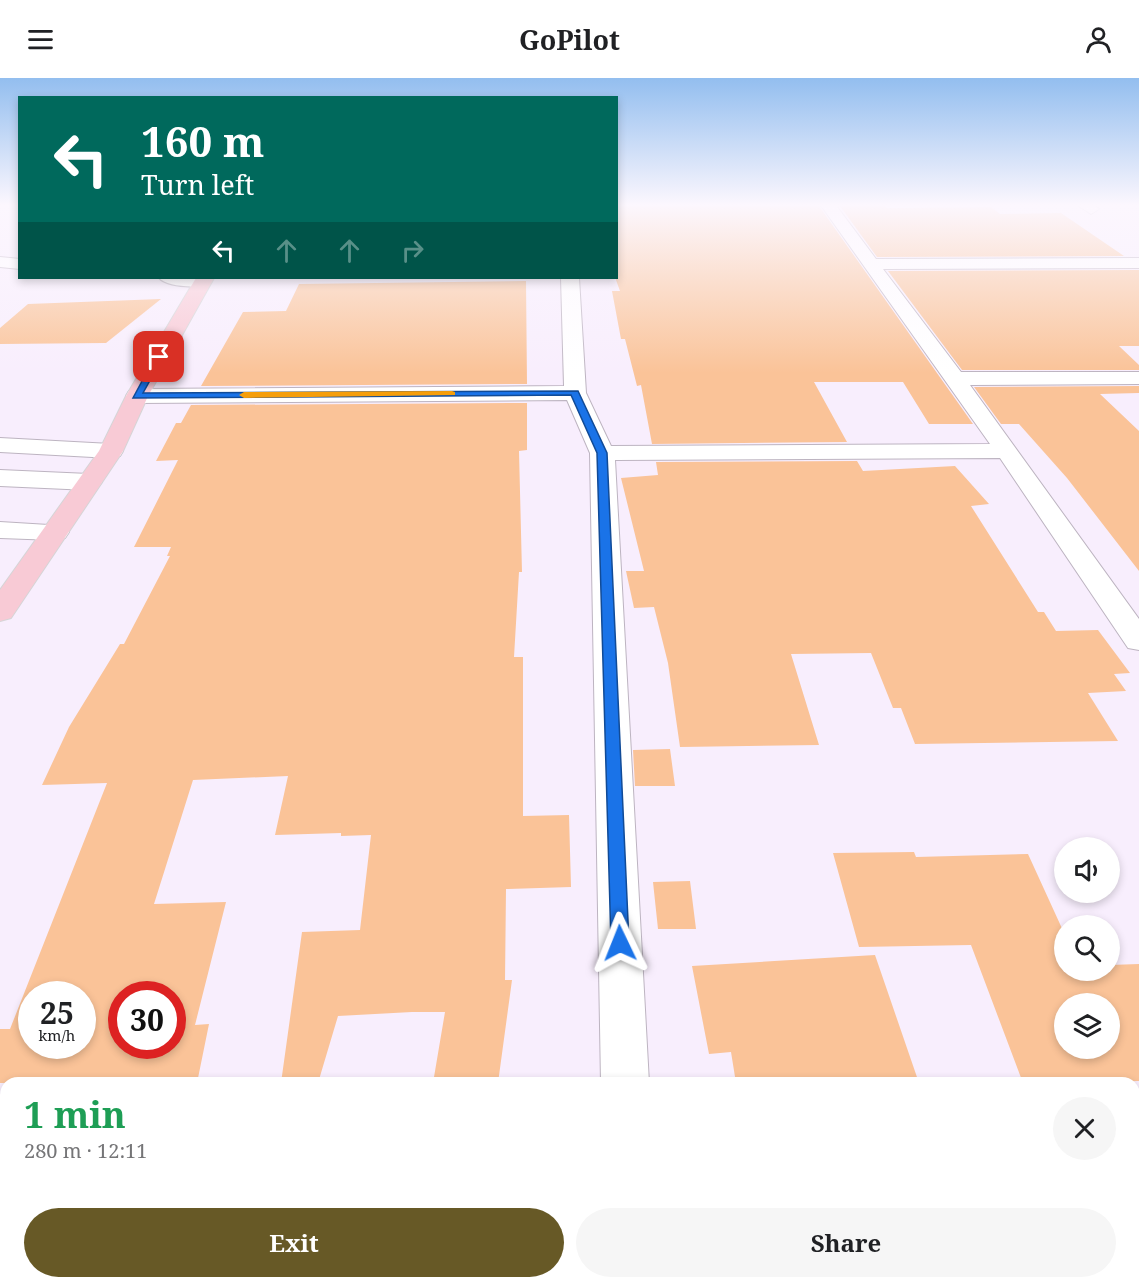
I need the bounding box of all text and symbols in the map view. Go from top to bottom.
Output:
text: GoPilot [519,21,620,58]
icon: menu [24,23,57,56]
icon: person [1082,23,1115,56]
text: 160 m [141,112,265,169]
icon: left [42,120,120,198]
text: Turn left [141,166,254,203]
icon: left [207,234,240,267]
icon: ahead [270,234,303,267]
icon: ahead [333,234,366,267]
icon: right [396,234,429,267]
pin [133,331,184,382]
icon: arrive [142,340,175,373]
map controls [1054,837,1120,1059]
button: sound [1054,837,1120,903]
position arrow [588,911,652,975]
button: search [1054,915,1120,981]
speed limit sign: 30 [108,981,186,1059]
text: 25 [40,992,74,1033]
button: layers [1054,993,1120,1059]
text: km/h [39,1025,75,1045]
text: 1 min [24,1090,126,1139]
button: close [1053,1097,1116,1160]
text: 280 m · 12:11 [24,1137,147,1164]
button: Exit [24,1208,564,1277]
button: Share [576,1208,1116,1277]

